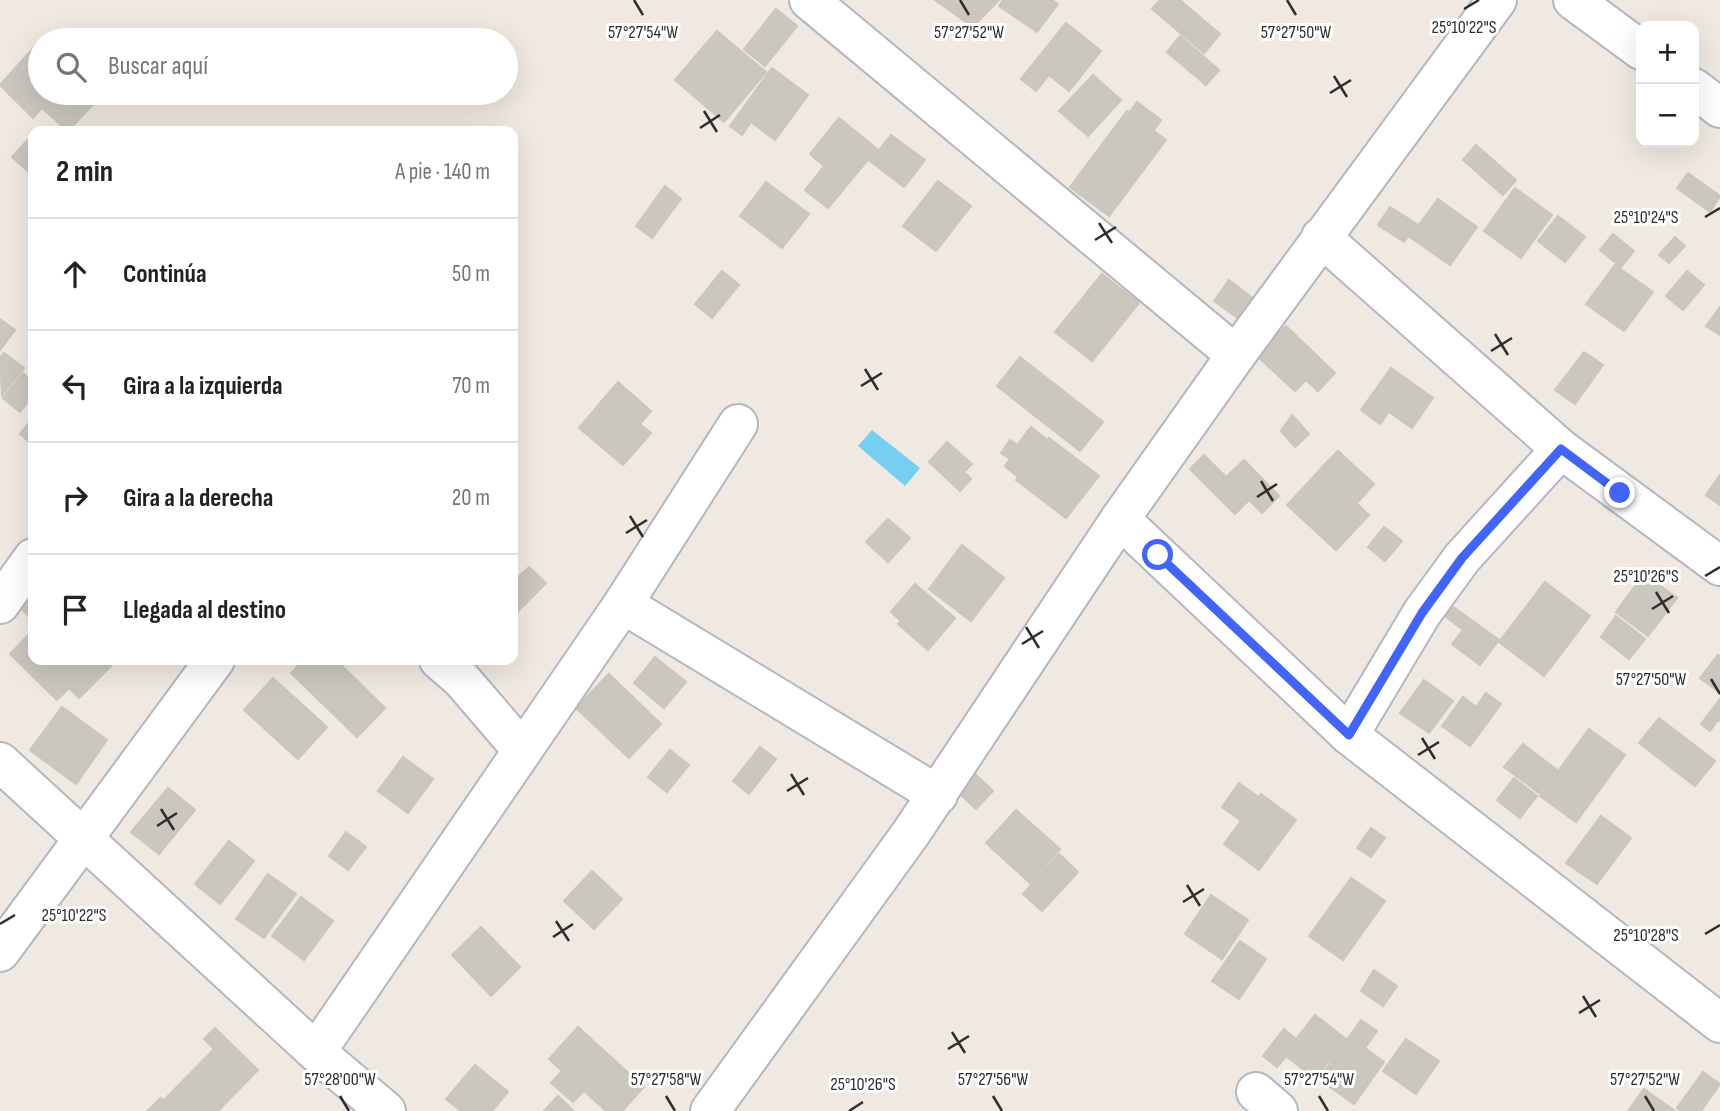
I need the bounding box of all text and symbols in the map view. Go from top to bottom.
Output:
text: 25°10'22"S [1432,17,1497,38]
map controls [1636,21,1699,147]
button: + [1636,21,1699,84]
text: 57°27'54"W [608,22,678,43]
text: 57°27'52"W [934,22,1004,43]
text: 57°27'50"W [1261,22,1332,43]
search box [28,28,518,105]
icon: search [52,48,90,86]
text: Buscar aquí [108,51,208,82]
button: − [1636,84,1699,147]
text: 2 min [56,154,113,190]
text: A pie · 140 m [395,158,490,186]
text: 25°10'24"S [1614,207,1679,228]
icon: ahead [56,255,94,293]
text: Continúa [123,259,207,290]
text: 50 m [452,260,490,288]
icon: left [56,367,94,405]
text: Gira a la izquierda [123,371,283,402]
text: 70 m [452,372,490,400]
route end [1604,477,1635,508]
icon: right [56,479,94,517]
text: Gira a la derecha [123,483,273,514]
text: 20 m [452,484,490,512]
route start [1142,539,1173,570]
text: 25°10'26"S [1613,566,1679,587]
icon: arrive [56,591,94,629]
text: Llegada al destino [123,595,286,626]
text: 57°27'50"W [1616,669,1687,690]
text: 25°10'22"S [42,905,107,926]
text: 25°10'28"S [1613,925,1679,946]
text: 57°28'00"W [304,1069,376,1090]
text: 57°27'58"W [631,1069,701,1090]
text: 57°27'56"W [958,1069,1028,1090]
text: 57°27'54"W [1284,1069,1354,1090]
text: 57°27'52"W [1610,1069,1680,1090]
text: 25°10'26"S [830,1074,896,1095]

